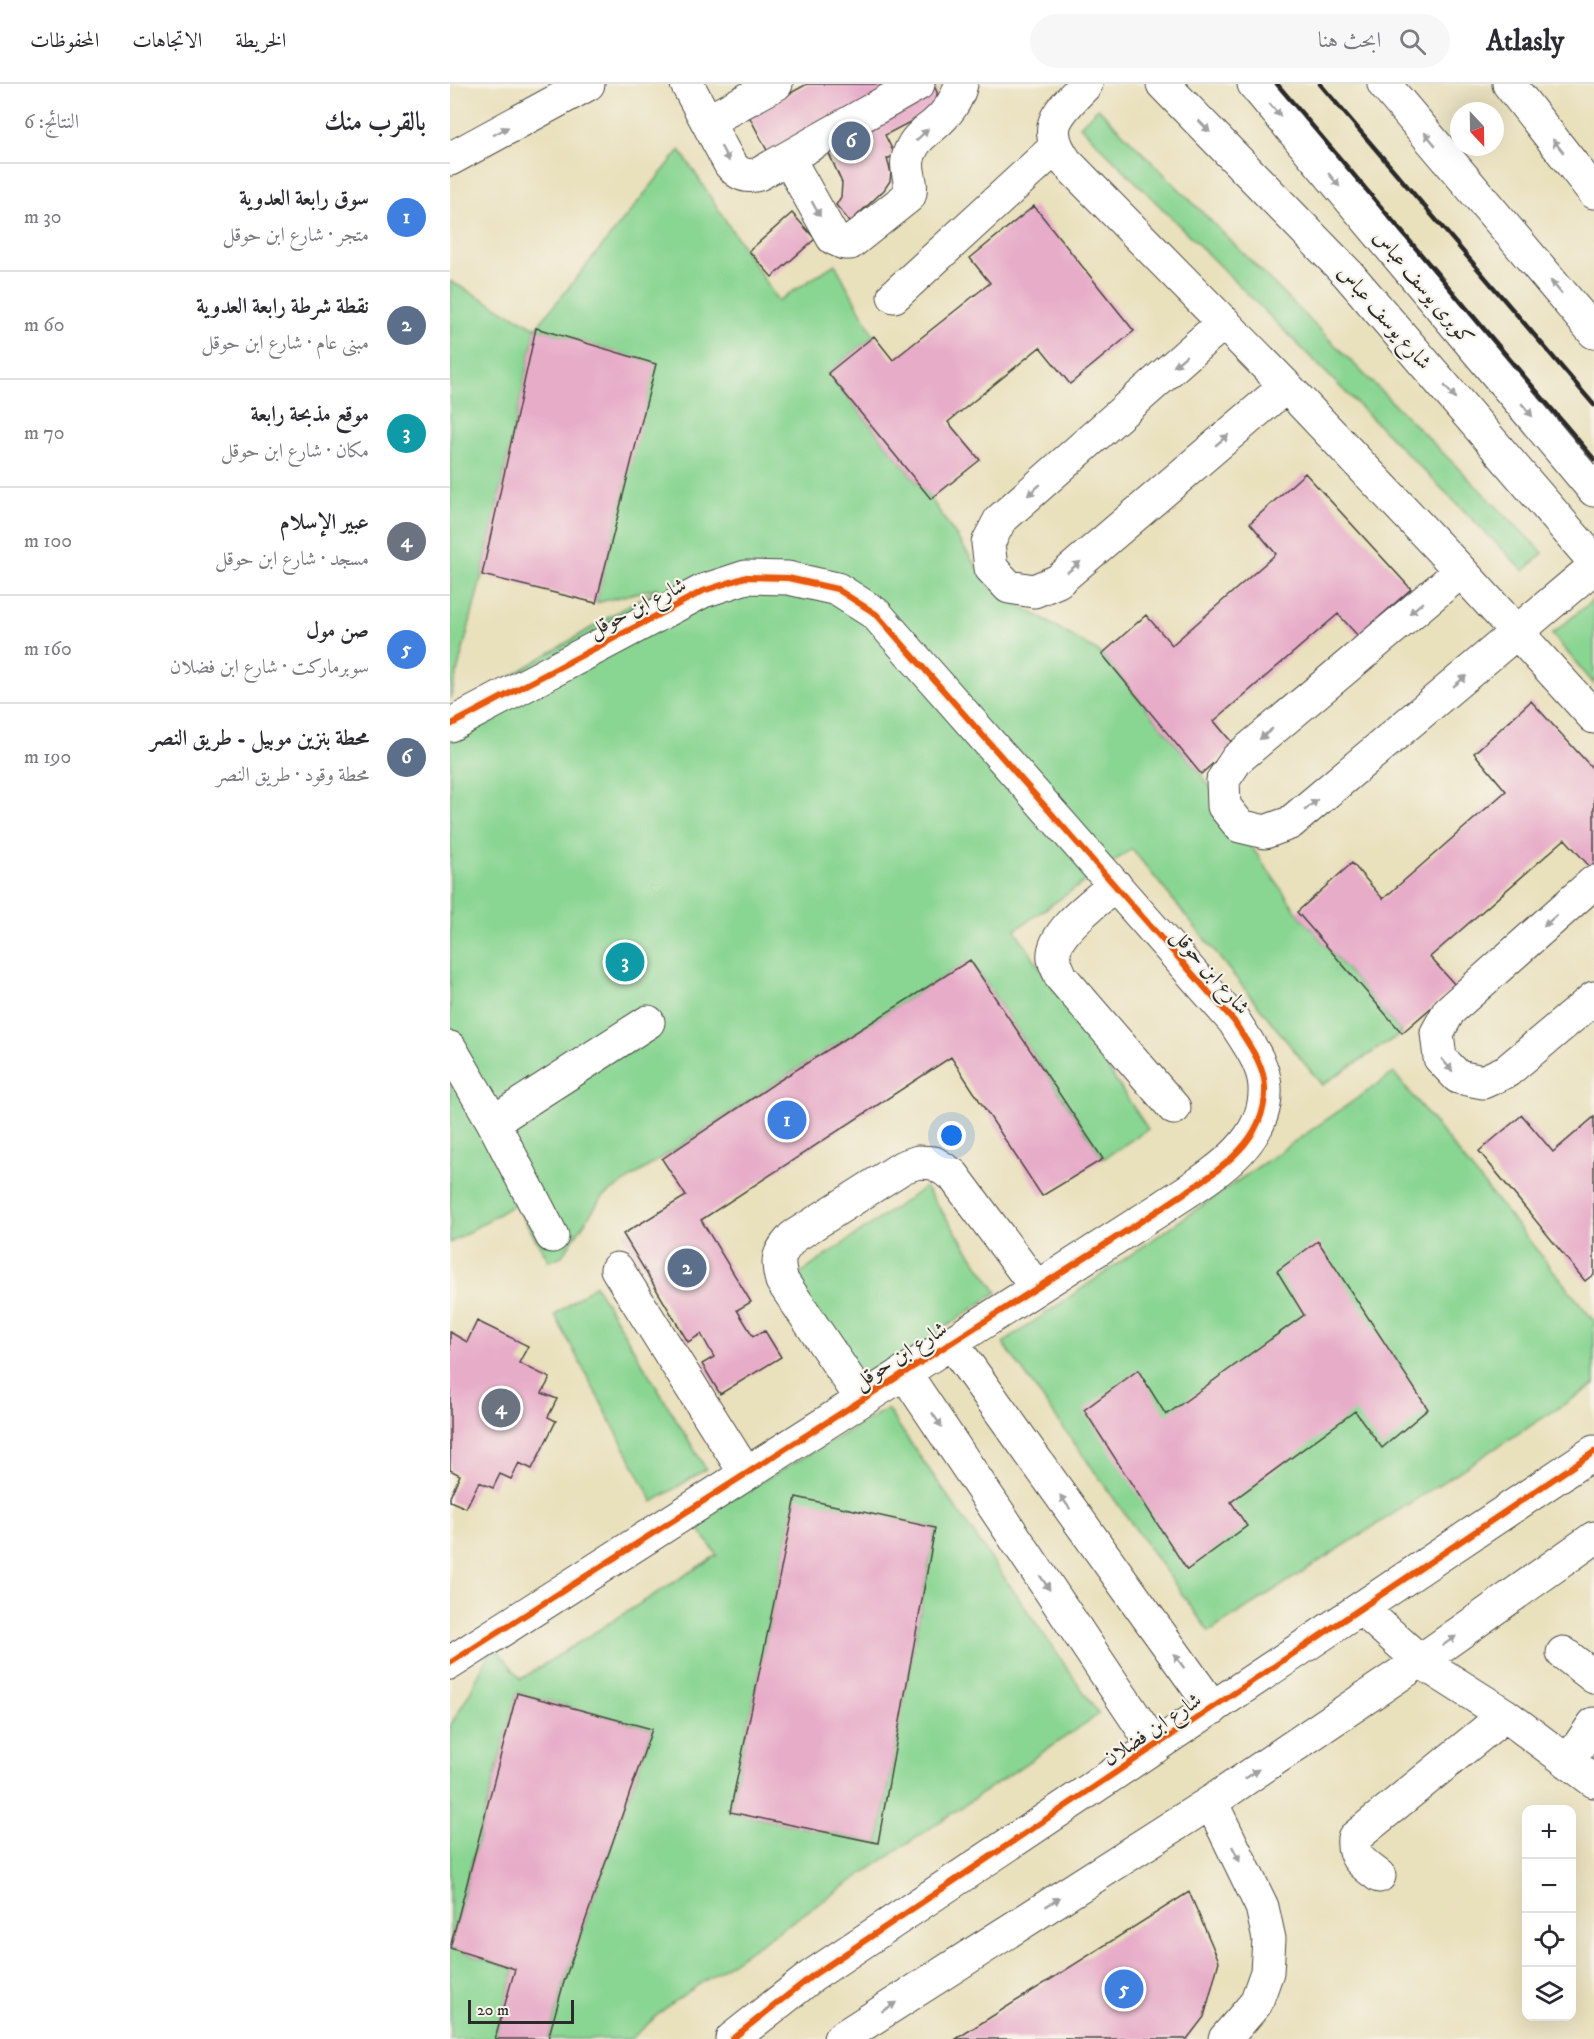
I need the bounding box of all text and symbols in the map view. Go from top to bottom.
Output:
search box [1030,14,1450,68]
text: Atlasly [1486,24,1564,59]
icon: search [1396,25,1429,58]
text: ابحث هنا [1318,27,1381,54]
text: المحفوظات [30,28,99,54]
text: الاتجاهات [132,28,202,54]
text: الخريطة [235,28,286,54]
one-way arrow [1268,102,1281,117]
north arrow [1450,102,1504,156]
text: بالقرب منك [324,106,426,139]
text: النتائج: 6 [24,110,79,135]
pin: 6 [832,118,870,164]
one-way arrow [1196,118,1210,132]
one-way arrow [493,126,510,136]
one-way arrow [915,129,929,143]
one-way arrow [1424,132,1437,147]
one-way arrow [1552,139,1564,154]
one-way arrow [720,146,730,163]
one-way arrow [1327,172,1340,187]
text: سوق رابعة العدوية [239,185,369,212]
one-way arrow [811,201,821,218]
text: 30 m [24,205,62,230]
text: 1 [403,205,410,230]
text: متجر · شارع ابن حوقل [223,223,369,248]
street label: كوبرى يوسف عباس [1367,225,1479,351]
street label: شارع يوسف عباس [1329,260,1437,378]
one-way arrow [1550,280,1563,295]
text: نقطة شرطة رابعة العدوية [196,293,369,320]
text: 60 m [24,313,65,338]
text: 2 [402,313,411,338]
text: مبنى عام · شارع ابن حوقل [201,331,369,356]
one-way arrow [1173,354,1188,367]
one-way arrow [1443,384,1456,399]
text: موقع مذبحة رابعة [251,401,369,428]
one-way arrow [1520,402,1533,418]
text: 70 m [24,421,65,446]
text: 3 [403,421,410,446]
one-way arrow [1214,434,1229,447]
text: مكان · شارع ابن حوقل [221,439,369,464]
one-way arrow [1027,483,1042,496]
text: عبير الإسلام [280,509,369,536]
text: 100 m [24,529,72,554]
text: 4 [401,529,412,554]
text: مسجد · شارع ابن حوقل [215,547,369,572]
one-way arrow [1066,561,1081,574]
street label: شارع ابن حوقل [584,572,693,647]
one-way arrow [1409,601,1424,614]
text: صن مول [306,617,369,644]
text: 160 m [24,637,72,662]
text: 5 [402,637,411,662]
text: سوبرماركت · شارع ابن فضلان [170,655,369,680]
one-way arrow [1452,674,1468,687]
text: محطة بنزين موبيل - طريق النصر [150,725,369,752]
one-way arrow [1259,727,1274,739]
text: 190 m [24,745,71,770]
text: 6 [401,745,412,770]
text: محطة وقود · طريق النصر [216,763,369,788]
one-way arrow [1303,800,1318,812]
one-way arrow [1543,914,1558,927]
street label: شارع ابن حوقل [1163,923,1255,1023]
pin: 3 [606,940,645,984]
one-way arrow [1440,1057,1453,1072]
pin: 1 [768,1098,806,1142]
your location [937,1121,966,1150]
pin: 2 [668,1246,706,1290]
street label: شارع ابن حوقل [849,1316,954,1399]
pin: 4 [482,1386,520,1430]
one-way arrow [931,1412,943,1428]
one-way arrow [1059,1495,1071,1511]
one-way arrow [1039,1574,1051,1590]
one-way arrow [1440,1635,1456,1647]
one-way arrow [1173,1653,1185,1668]
street label: شارع ابن فضلان [1098,1687,1209,1776]
one-way arrow [1244,1768,1260,1780]
map controls [1522,1805,1576,2021]
button: + [1522,1805,1576,1859]
one-way arrow [1232,1846,1241,1863]
button: − [1522,1859,1576,1913]
one-way arrow [1045,1897,1061,1908]
button: locate [1522,1913,1576,1967]
pin: 5 [1104,1966,1144,2012]
button: layers [1522,1967,1576,2021]
scale bar [468,1997,574,2024]
text: 20 m [477,2000,509,2020]
one-way arrow [880,2001,897,2012]

